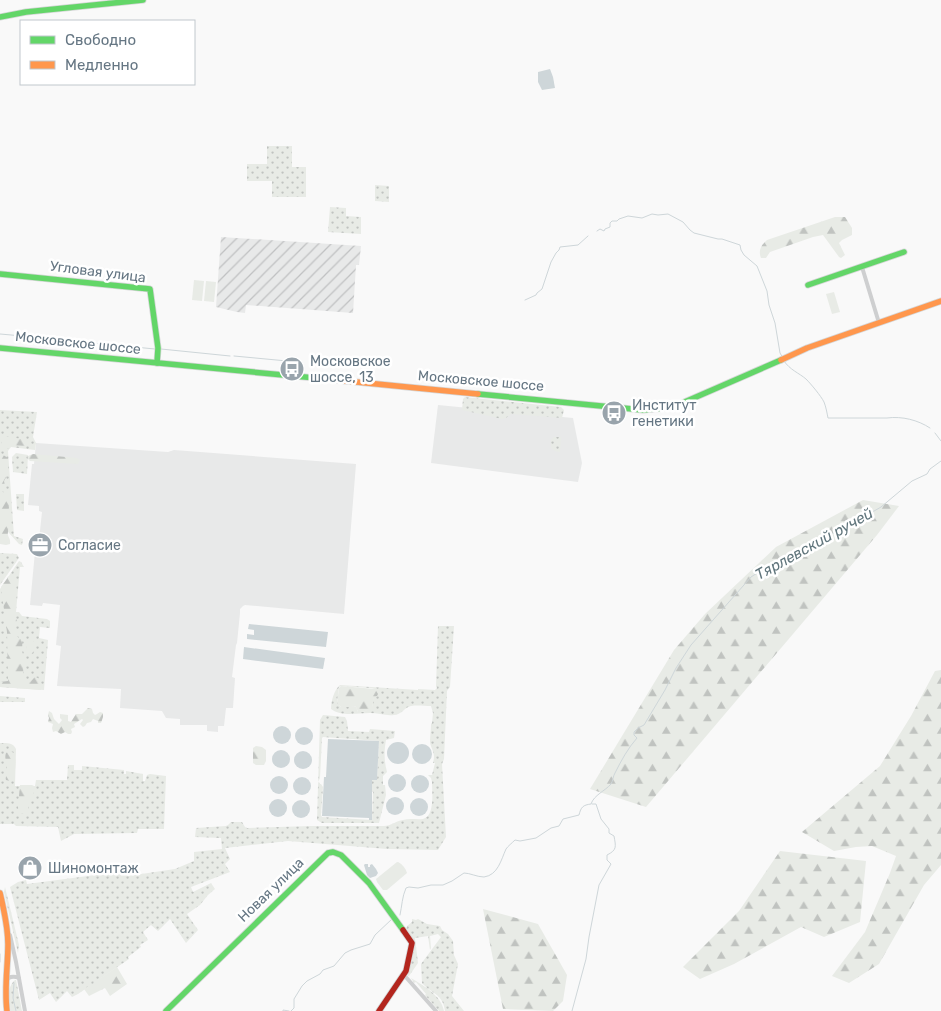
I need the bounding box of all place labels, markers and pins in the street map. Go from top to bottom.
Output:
place label: Московское шоссе, 13 [310,353,391,386]
bus stop icon: Московское шоссе, 13 [279,356,305,382]
place label: Институт генетики [632,397,696,430]
bus stop icon: Институт генетики [601,400,627,426]
office icon: Согласие [27,532,53,558]
place label: Согласие [58,537,121,554]
shop icon: Шиномонтаж [17,855,43,881]
place label: Шиномонтаж [48,860,139,877]

